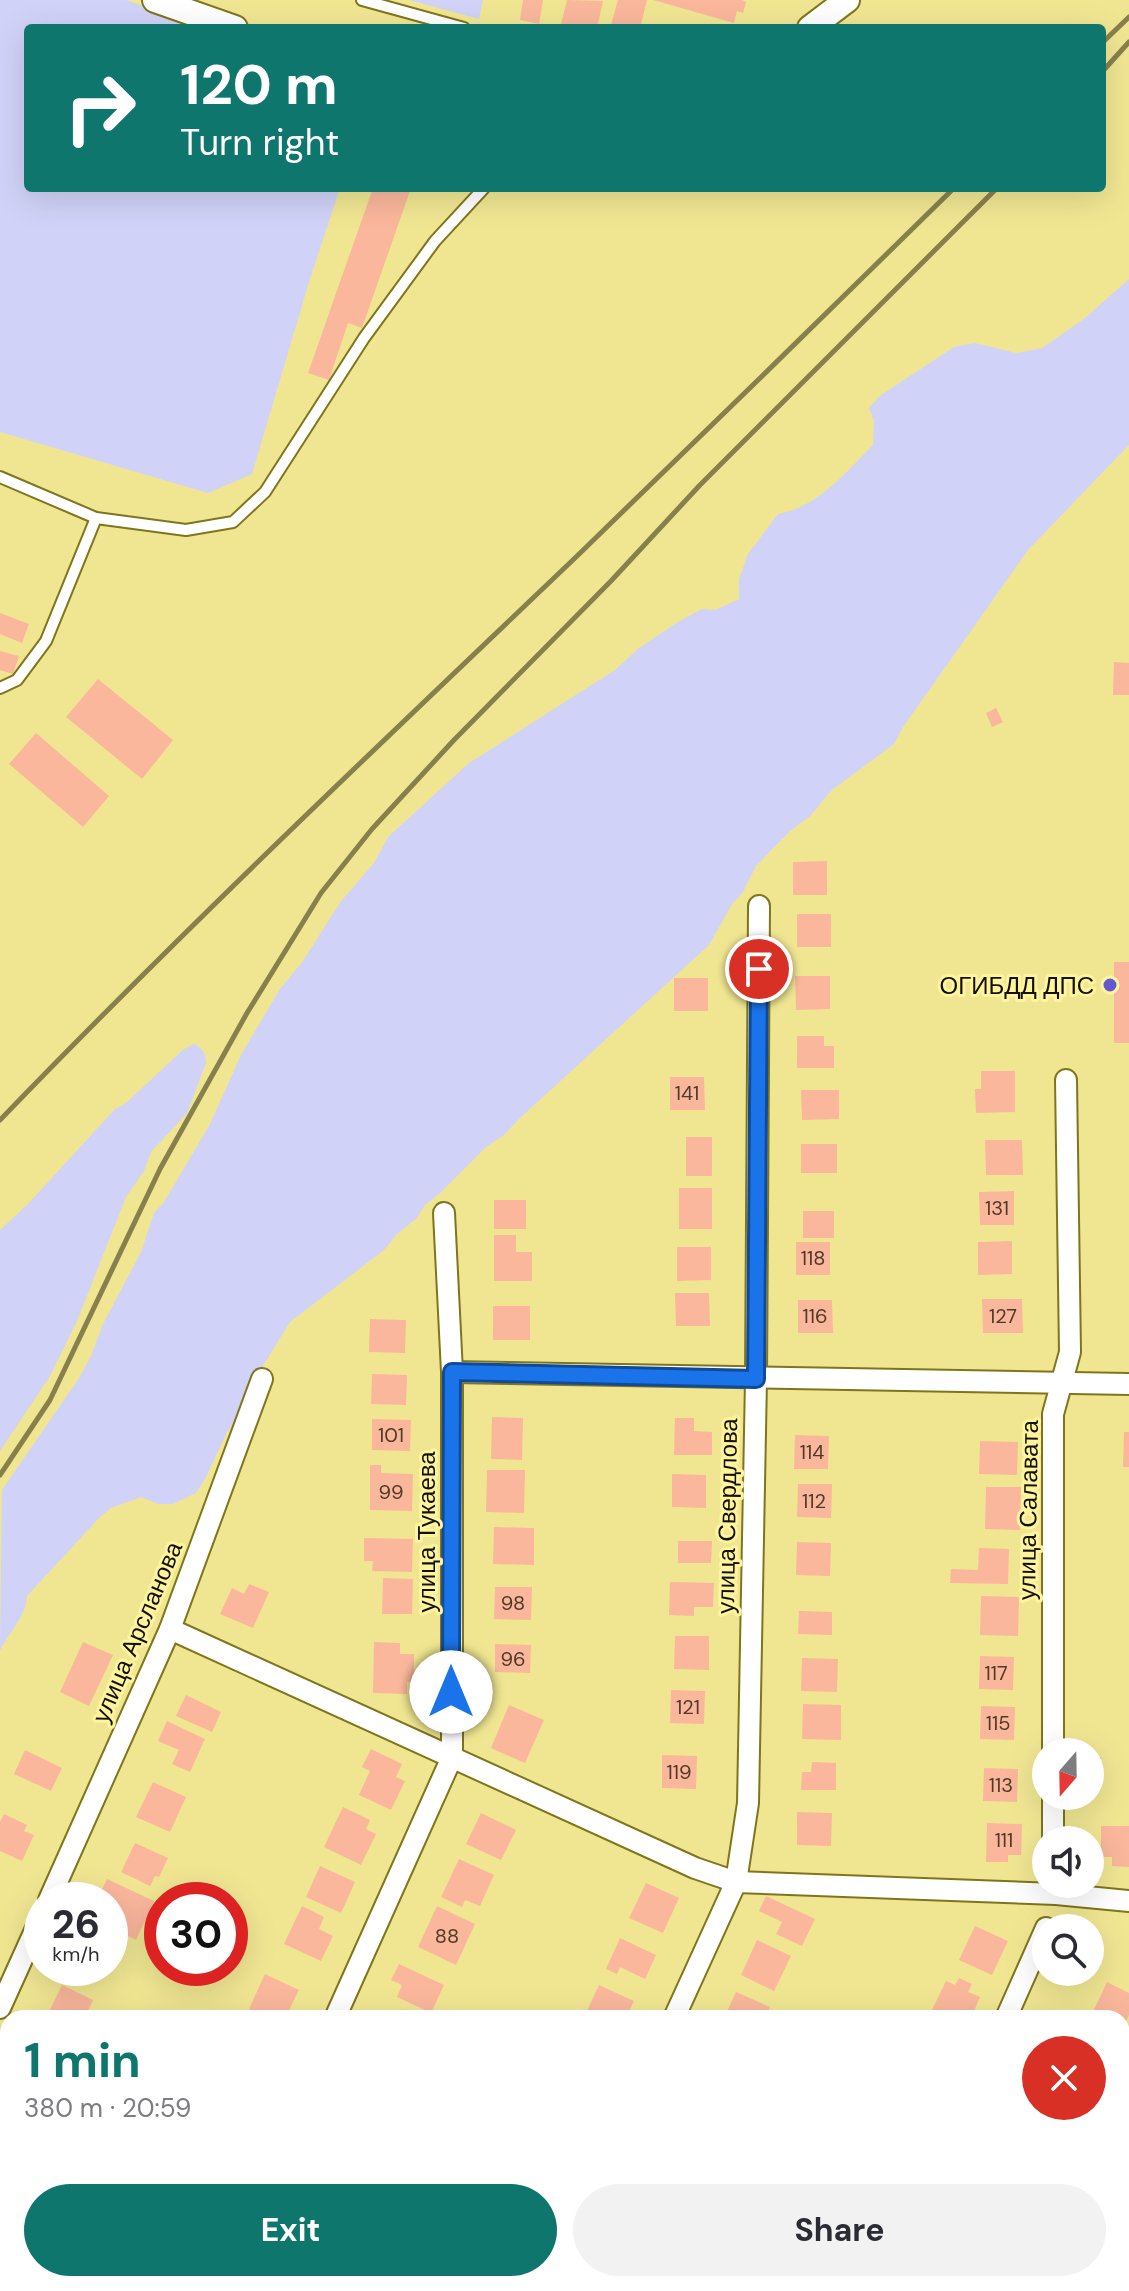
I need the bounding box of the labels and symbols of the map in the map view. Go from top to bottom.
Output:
pin [725,935,793,1003]
place label: ОГИБДД ДПС [940,970,1094,1001]
marker: ОГИБДД ДПС [1101,976,1119,994]
house number: 141 [675,1080,699,1106]
house number: 131 [985,1195,1009,1221]
house number: 118 [801,1245,825,1271]
house number: 116 [802,1303,828,1329]
house number: 127 [989,1303,1017,1329]
street label: улица Свердлова [710,1417,744,1614]
street label: улица Салавата [1011,1419,1045,1600]
house number: 101 [378,1422,404,1448]
house number: 114 [800,1439,824,1465]
street label: улица Тукаева [411,1451,442,1613]
house number: 99 [378,1479,404,1505]
house number: 112 [802,1488,826,1514]
street label: улица Арсланова [85,1536,189,1727]
house number: 98 [501,1590,525,1616]
house number: 96 [500,1646,526,1672]
position arrow [409,1650,493,1734]
house number: 117 [984,1660,1008,1686]
house number: 121 [676,1694,700,1720]
house number: 115 [986,1710,1010,1736]
north arrow [1032,1738,1104,1810]
house number: 119 [666,1759,692,1785]
house number: 113 [989,1772,1013,1798]
house number: 111 [995,1827,1013,1853]
speed limit sign: 30 [144,1882,248,1986]
house number: 88 [435,1923,459,1949]

